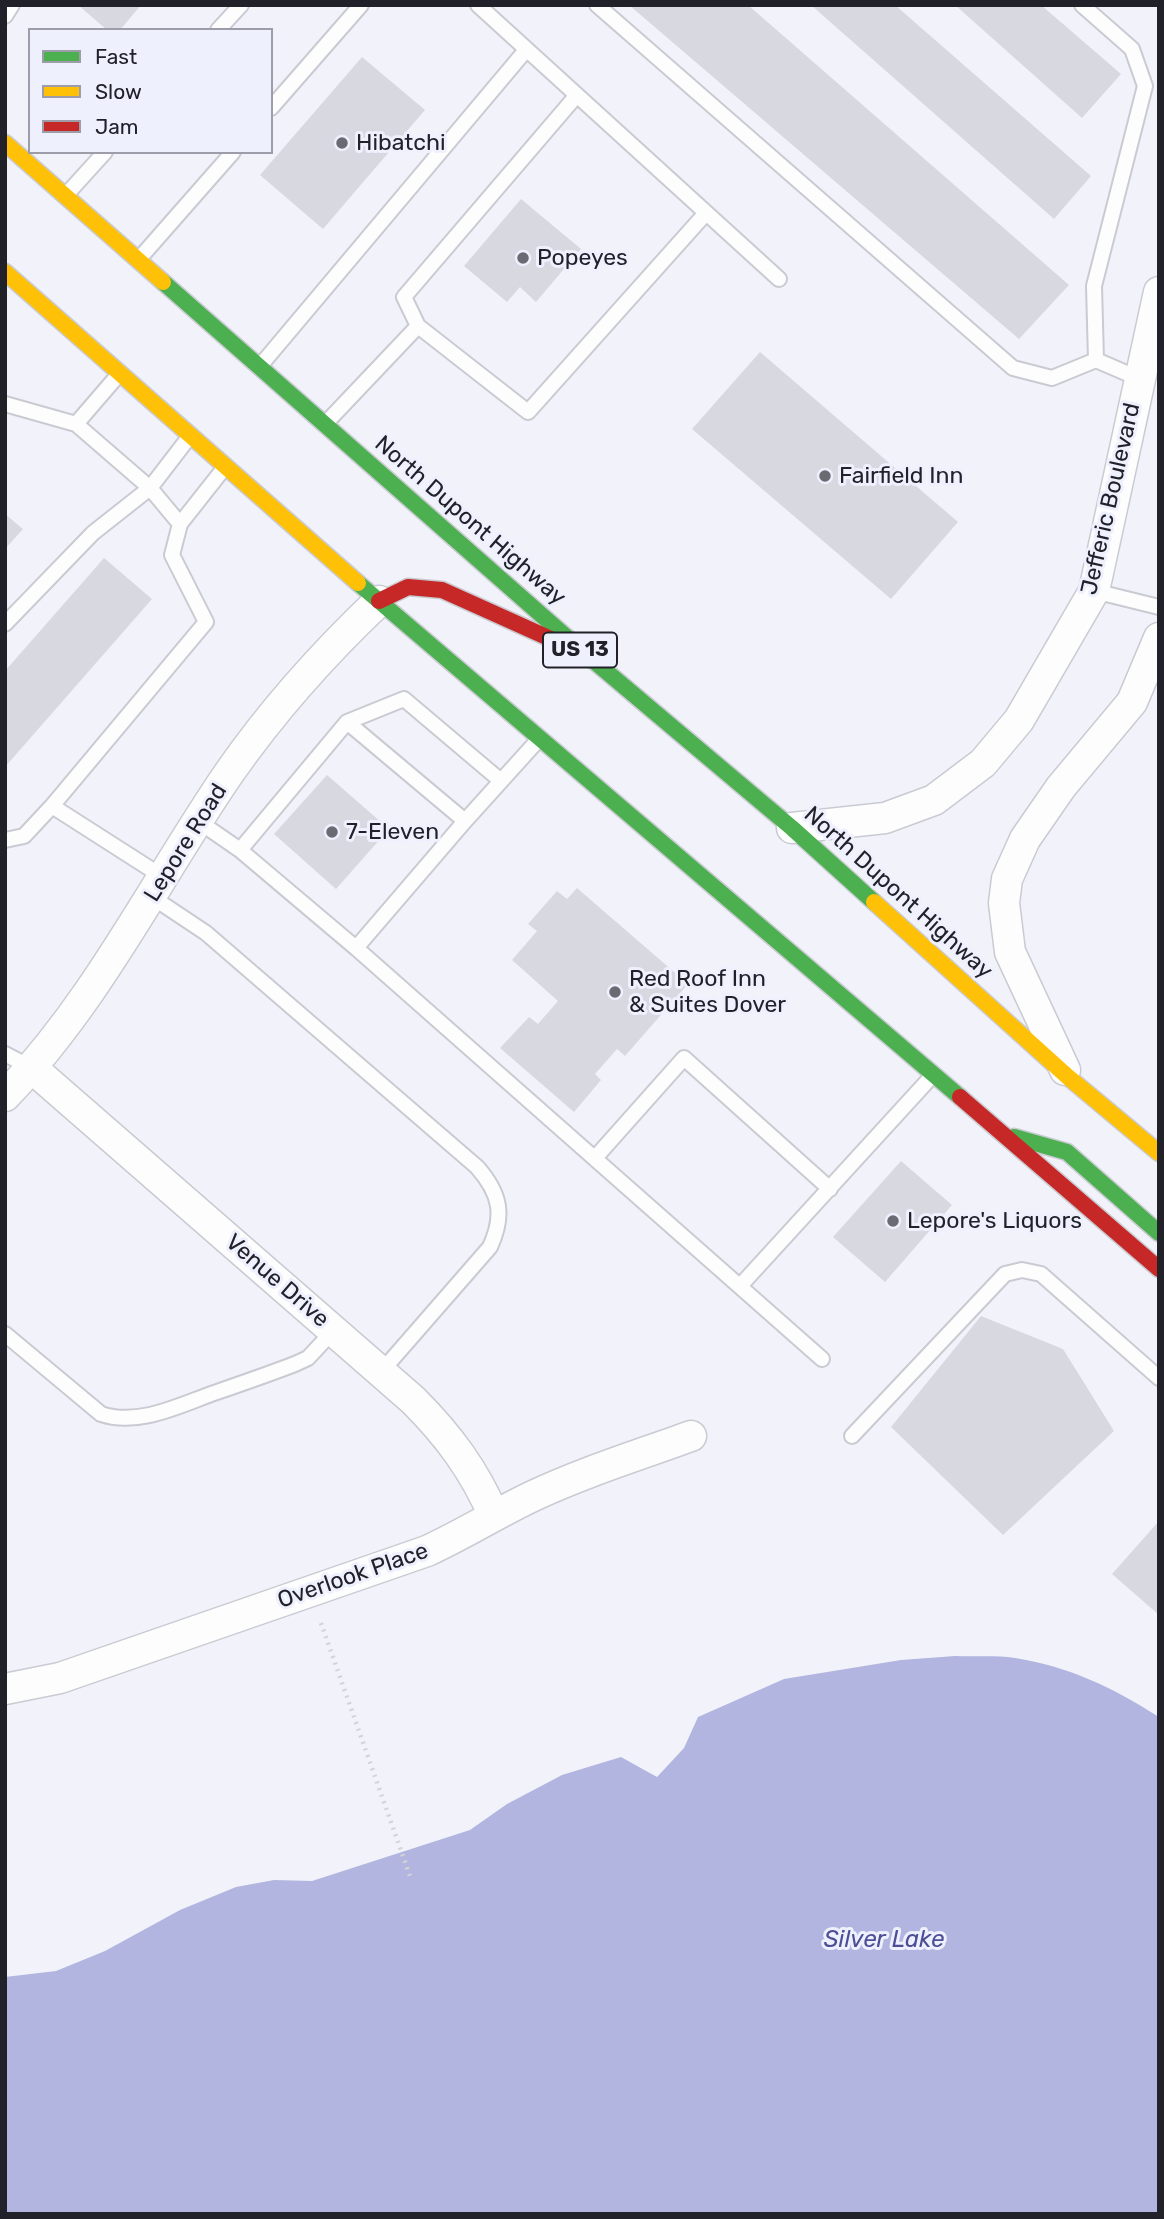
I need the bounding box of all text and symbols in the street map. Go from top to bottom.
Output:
legend [28,28,273,154]
text: Fast [95,44,137,69]
text: Slow [95,79,142,104]
text: Jam [95,114,139,139]
place label: Hibatchi [356,129,446,157]
marker: Hibatchi [334,135,350,151]
place label: Popeyes [537,244,628,272]
marker: Popeyes [515,250,531,266]
street label: Jefferic Boulevard [1075,400,1147,598]
street label: North Dupont Highway [369,430,571,612]
place label: Fairfield Inn [839,462,963,490]
marker: Fairfield Inn [817,468,833,484]
road number: US 13 [543,632,617,668]
street label: Lepore Road [139,779,233,907]
street label: North Dupont Highway [798,801,998,985]
place label: 7-Eleven [346,818,439,846]
marker: 7-Eleven [324,824,340,840]
place label: Red Roof Inn & Suites Dover [629,965,786,1019]
marker: Red Roof Inn & Suites Dover [607,984,623,1000]
place label: Lepore's Liquors [907,1207,1082,1235]
marker: Lepore's Liquors [885,1213,901,1229]
street label: Venue Drive [219,1228,335,1334]
street label: Overlook Place [274,1537,432,1615]
water label: Silver Lake [824,1926,944,1954]

